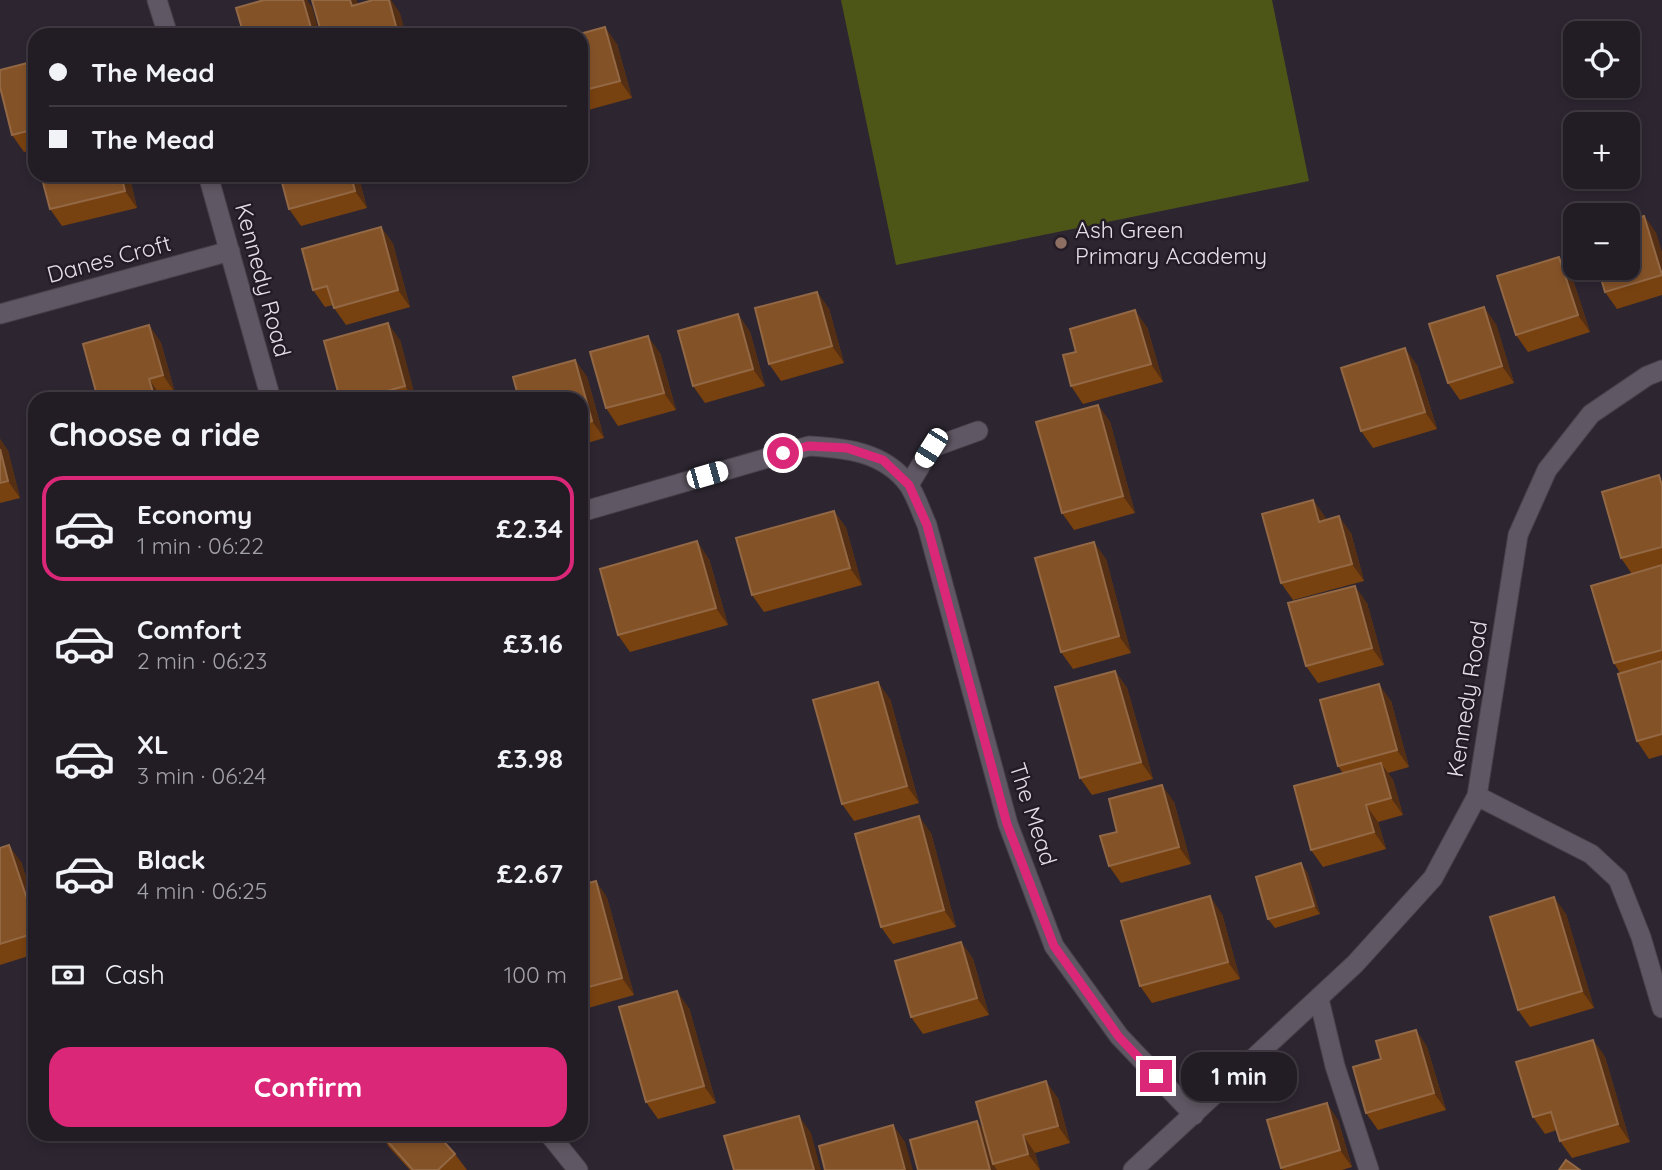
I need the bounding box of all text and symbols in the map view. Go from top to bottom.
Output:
map controls [1563,21,1640,280]
button: locate [1563,21,1640,98]
text: The Mead [91,56,215,89]
button: + [1563,112,1640,189]
text: The Mead [91,123,215,156]
street label: Kennedy Road [229,200,298,360]
button: − [1563,203,1640,280]
place label: Ash Green Primary Academy [1075,215,1267,270]
street label: Danes Croft [44,228,174,289]
marker: Ash Green Primary Academy [1053,235,1069,251]
text: Choose a ride [49,414,261,454]
car [911,425,952,471]
route start [767,437,799,469]
car [684,459,731,491]
icon: car [53,497,116,560]
text: Economy [137,498,252,531]
text: £2.34 [496,512,563,545]
text: 1 min · 06:22 [137,531,264,560]
icon: car [53,612,116,675]
text: Comfort [137,613,242,646]
street label: Kennedy Road [1440,619,1493,779]
text: £3.16 [503,627,563,660]
text: 2 min · 06:23 [137,646,267,675]
icon: car [53,727,116,790]
text: XL [137,728,169,761]
text: £3.98 [497,742,563,775]
street label: The Mead [1003,759,1064,869]
text: 3 min · 06:24 [137,761,266,790]
icon: car [53,842,116,905]
text: Black [137,843,206,876]
text: £2.67 [497,857,563,890]
text: 4 min · 06:25 [137,876,267,905]
icon: cash [49,956,87,994]
text: Cash [105,958,165,991]
text: 100 m [504,960,567,989]
button: Confirm [49,1047,567,1127]
callout: 1 min [1180,1052,1296,1100]
route end [1140,1060,1172,1092]
text: 1 min [1211,1062,1267,1091]

